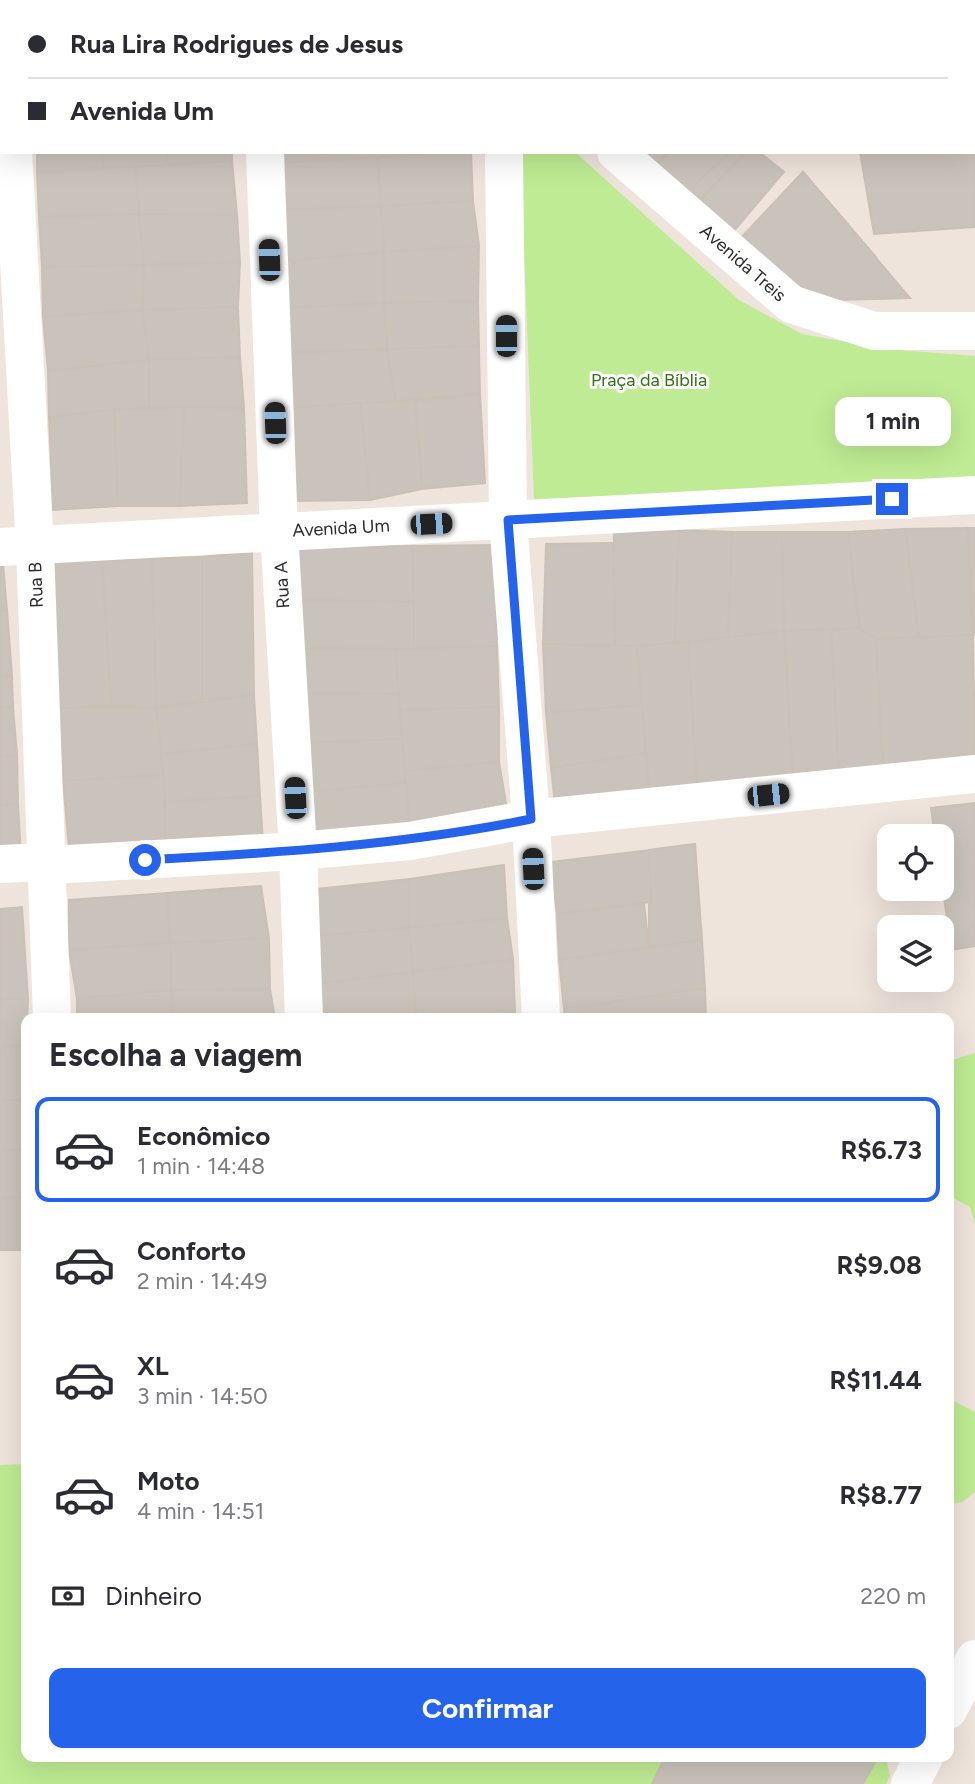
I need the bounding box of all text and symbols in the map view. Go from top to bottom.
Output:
text: Rua Lira Rodrigues de Jesus [70,28,403,60]
text: Avenida Um [70,95,214,127]
street label: Avenida Treis [695,220,791,306]
car [258,239,281,281]
car [496,315,517,357]
park label: Praça da Bíblia [591,369,707,391]
callout: 1 min [834,398,950,447]
car [264,402,287,444]
text: 1 min [866,407,920,435]
route end [876,483,908,515]
car [410,512,453,536]
street label: Avenida Um [292,514,390,542]
street label: Rua A [270,561,294,609]
street label: Rua B [24,562,48,608]
car [284,776,307,820]
car [747,782,790,808]
map controls [877,824,954,992]
button: locate [877,824,954,901]
route start [129,844,161,876]
car [522,847,545,891]
button: layers [877,915,954,992]
text: Escolha a viagem [49,1036,302,1074]
icon: car [53,1118,116,1181]
text: Econômico [137,1120,270,1152]
text: R$6.73 [840,1134,922,1166]
text: 1 min · 14:48 [137,1152,265,1180]
icon: car [53,1233,116,1296]
text: Conforto [137,1235,246,1267]
text: R$9.08 [837,1249,922,1281]
text: 2 min · 14:49 [137,1267,267,1295]
icon: car [53,1348,116,1411]
text: XL [137,1350,169,1382]
text: R$11.44 [830,1364,922,1396]
text: 3 min · 14:50 [137,1382,268,1410]
icon: car [53,1463,116,1526]
text: Moto [137,1465,200,1497]
text: R$8.77 [840,1479,922,1511]
text: 4 min · 14:51 [137,1497,264,1525]
icon: cash [49,1577,87,1615]
text: Dinheiro [105,1580,202,1612]
text: 220 m [860,1582,926,1610]
button: Confirmar [49,1668,926,1748]

